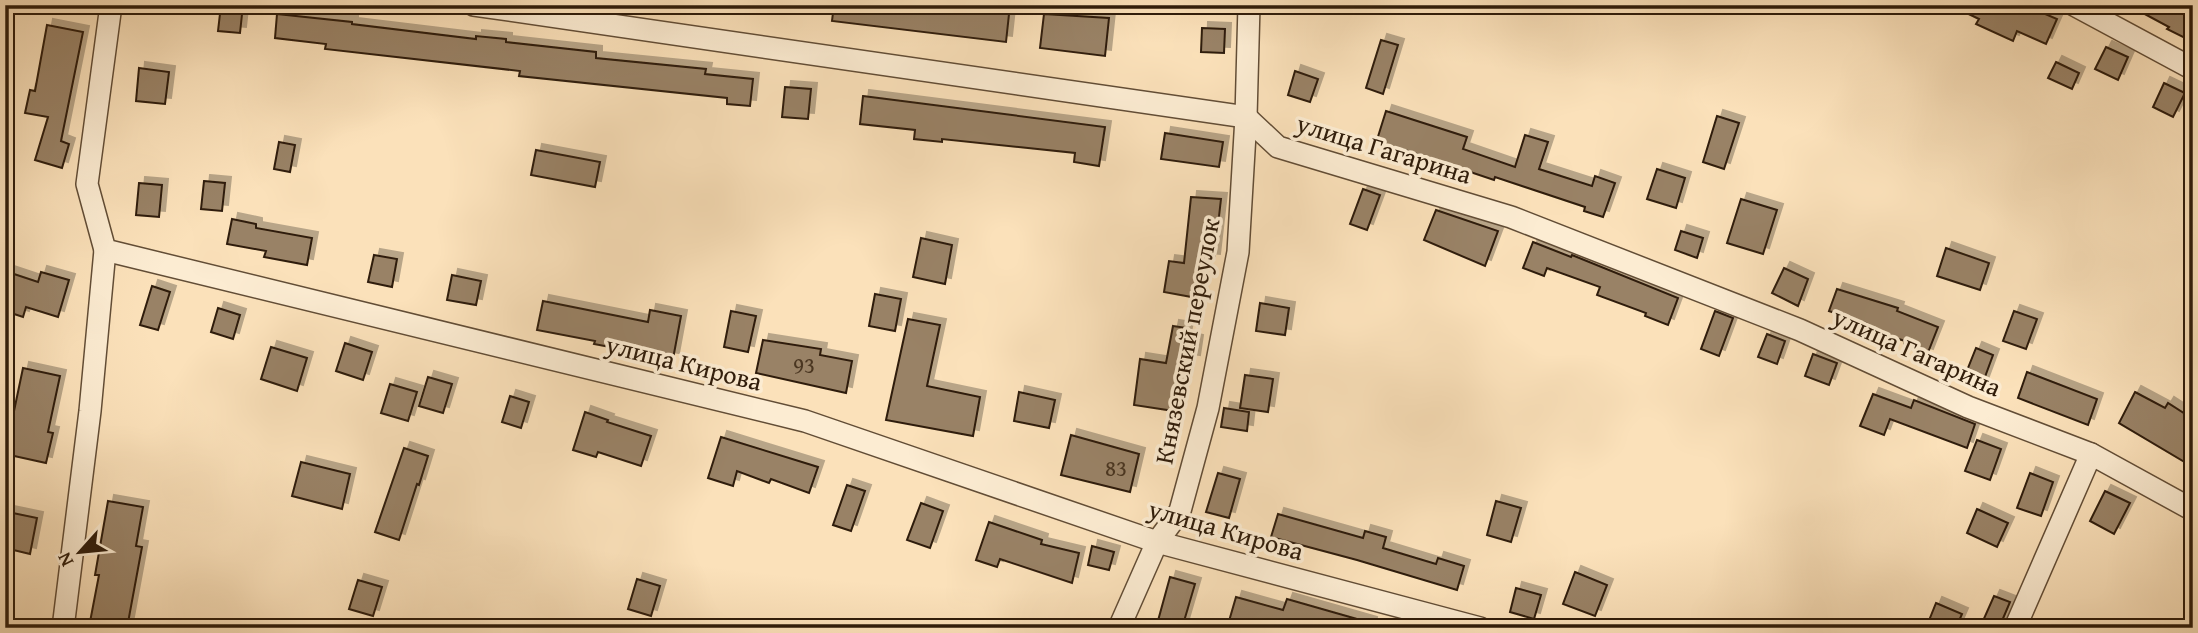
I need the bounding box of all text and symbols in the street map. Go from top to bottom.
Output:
street label: улица Гагарина [1291,103,1477,194]
street label: Князевский переулок [1144,214,1230,467]
street label: улица Гагарина [1826,296,2008,406]
street label: улица Кирова [601,324,767,401]
house number: 93 [793,348,815,381]
house number: 83 [1105,451,1127,484]
street label: улица Кирова [1143,488,1309,570]
north arrow [46,518,116,588]
text: N [49,547,80,572]

